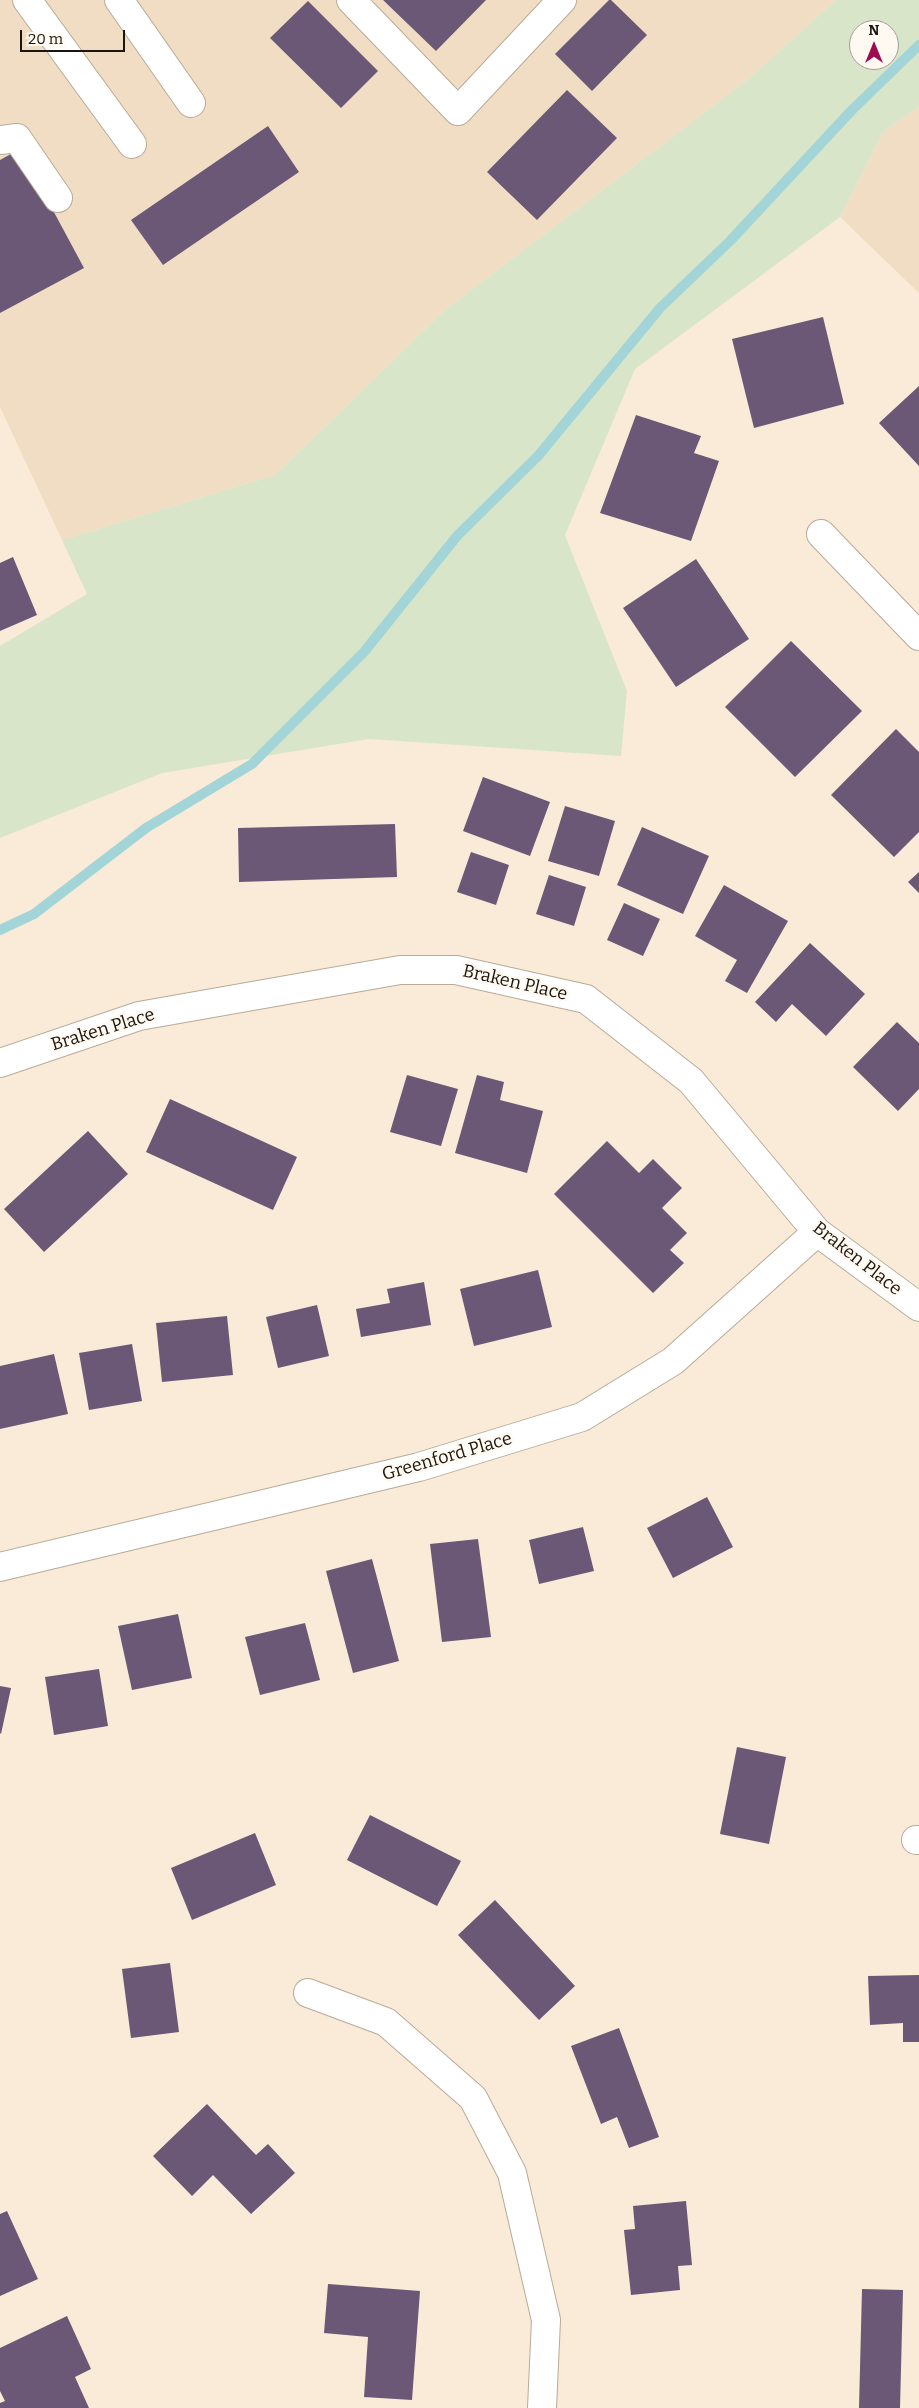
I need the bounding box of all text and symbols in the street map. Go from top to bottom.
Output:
scale bar [22,20,128,52]
north arrow [849,20,899,70]
text: N [869,22,879,39]
text: 20 m [28,30,63,48]
street label: Braken Place [460,960,570,1006]
street label: Braken Place [49,1004,157,1056]
street label: Braken Place [808,1218,906,1300]
street label: Greenford Place [380,1428,514,1486]

